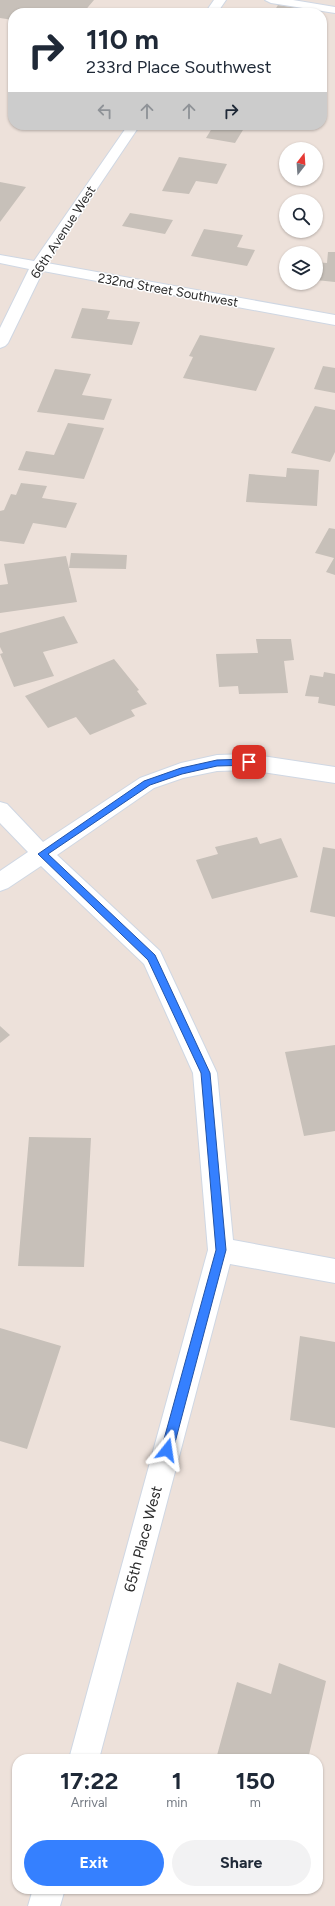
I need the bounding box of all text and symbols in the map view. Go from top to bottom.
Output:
text: 110 m [86,22,159,56]
icon: right [20,24,72,76]
text: 233rd Place Southwest [86,56,271,78]
icon: left [94,100,116,122]
icon: ahead [136,100,158,122]
icon: ahead [178,100,200,122]
icon: right [220,100,242,122]
north arrow [279,142,323,186]
map controls [279,142,323,290]
street label: 66th Avenue West [27,183,99,281]
button: search [279,194,323,238]
button: layers [279,246,323,290]
street label: 232nd Street Southwest [97,270,239,310]
pin [232,745,266,779]
icon: arrive [238,751,260,773]
position arrow [146,1429,188,1471]
street label: 65th Place West [120,1484,166,1594]
text: 17:22 [60,1766,118,1795]
text: 1 [172,1766,182,1795]
text: 150 [235,1766,275,1795]
text: Arrival [71,1795,107,1810]
text: min [166,1795,188,1810]
text: m [250,1795,261,1810]
button: Exit [24,1840,164,1886]
button: Share [172,1840,311,1886]

